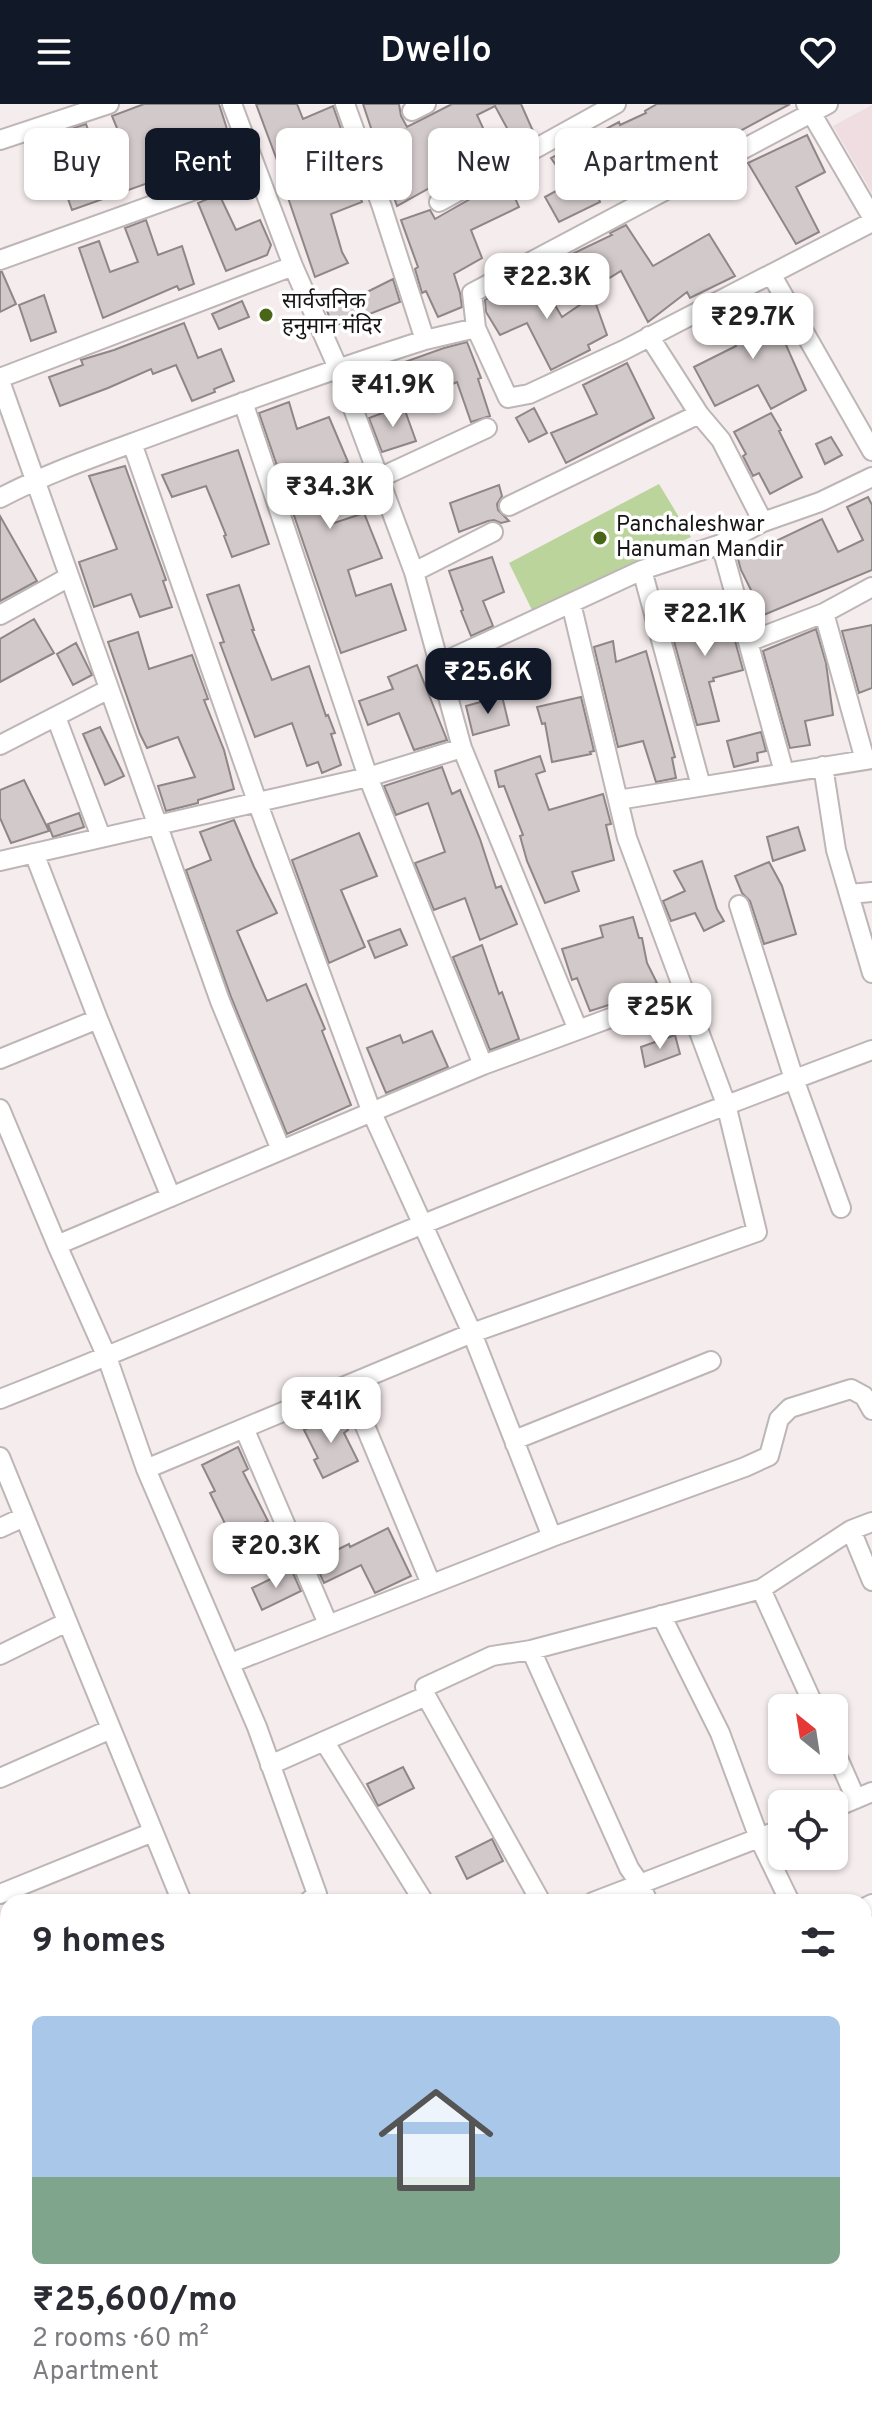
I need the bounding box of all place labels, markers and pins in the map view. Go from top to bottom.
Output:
pin: ₹22.3K [482,253,612,321]
place label: सार्वजनिक हनुमान मंदिर [282,288,383,341]
pin: ₹29.7K [688,293,818,361]
marker: सार्वजनिक हनुमान मंदिर [257,306,275,324]
pin: ₹41.9K [328,361,458,429]
pin: ₹34.3K [265,463,395,531]
place label: Panchaleshwar Hanuman Mandir [616,512,784,564]
marker: Panchaleshwar Hanuman Mandir [591,529,609,547]
pin: ₹22.1K [640,590,770,658]
pin: ₹25.6K [423,648,553,716]
pin: ₹25K [613,983,707,1051]
pin: ₹41K [284,1377,378,1445]
pin: ₹20.3K [211,1522,341,1590]

